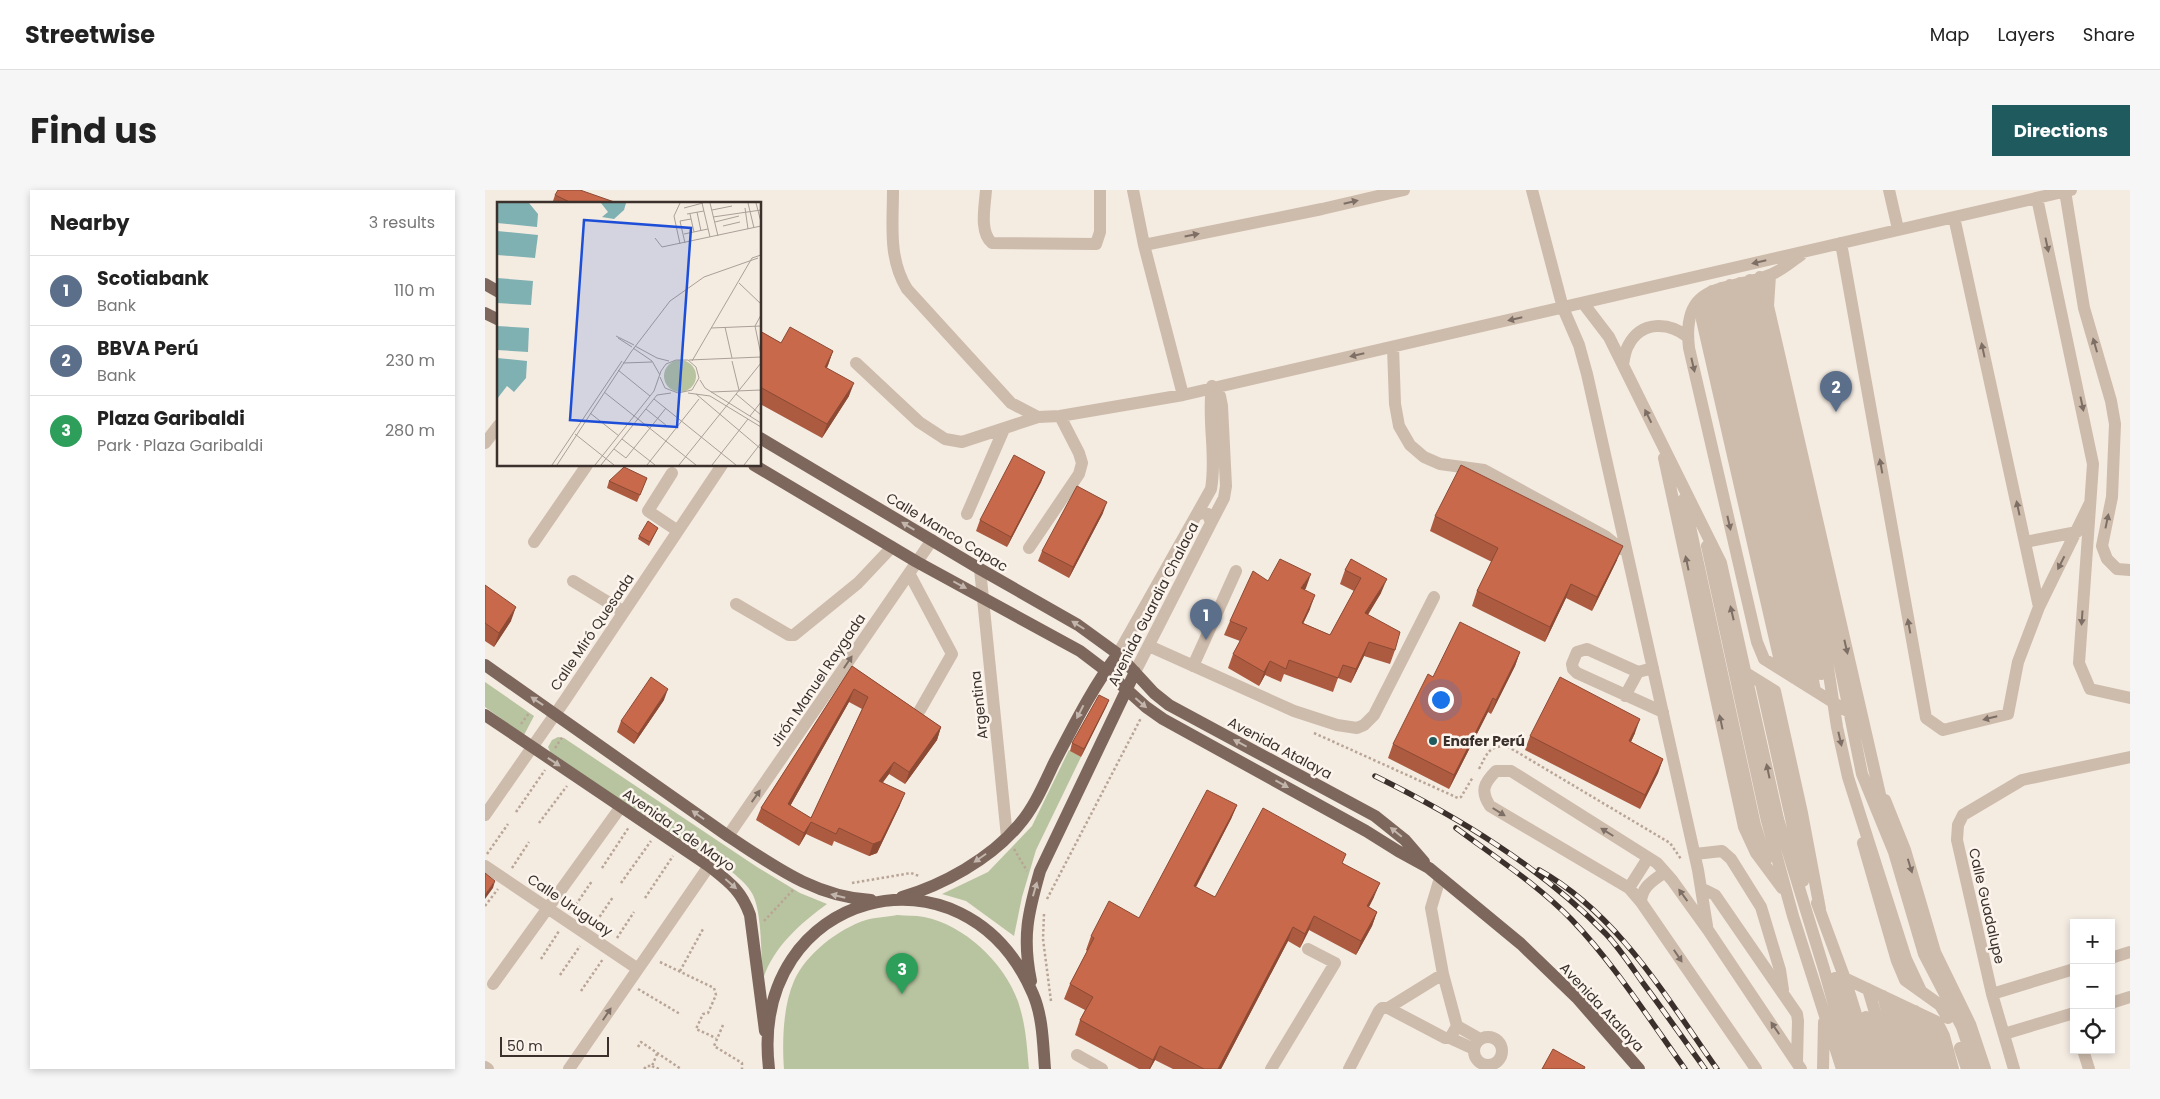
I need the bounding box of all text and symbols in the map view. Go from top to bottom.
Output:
text: Streetwise [25,18,155,51]
text: Map [1930,22,1970,47]
text: Layers [1998,22,2055,47]
text: Share [2083,22,2135,47]
button: Directions [1992,105,2130,156]
text: Find us [30,106,157,155]
one-way arrow [1343,198,1358,206]
inset map [497,202,761,466]
text: Nearby [50,208,130,237]
text: 3 results [369,211,435,234]
one-way arrow [1184,231,1199,239]
one-way arrow [2043,238,2051,253]
one-way arrow [1751,258,1767,266]
text: Scotiabank [97,265,209,292]
text: 1 [63,279,69,302]
text: 110 m [394,279,435,302]
text: Bank [97,294,136,317]
one-way arrow [1508,315,1523,323]
text: BBVA Perú [97,335,198,362]
one-way arrow [2090,337,2098,352]
one-way arrow [1979,342,1987,357]
text: 2 [61,349,71,372]
text: 230 m [386,349,435,372]
one-way arrow [1349,351,1364,359]
one-way arrow [1689,357,1697,372]
text: Bank [97,364,136,387]
pin: 2 [1820,371,1852,412]
one-way arrow [2078,397,2086,412]
text: Plaza Garibaldi [97,405,245,432]
one-way arrow [1644,409,1652,423]
text: 3 [61,419,71,442]
text: 280 m [385,419,435,442]
text: Park · Plaza Garibaldi [97,434,263,457]
one-way arrow [1876,457,1884,473]
street label: Calle Manco Capac [882,488,1012,576]
one-way arrow [2013,500,2021,516]
one-way arrow [2103,514,2111,529]
one-way arrow [1725,516,1733,531]
street label: Avenida Guardia Chalaca [1103,518,1203,690]
one-way arrow [901,521,914,530]
one-way arrow [1683,556,1691,571]
one-way arrow [2057,556,2065,570]
street label: Calle Miró Quesada [545,569,639,695]
one-way arrow [952,581,967,589]
pin: 1 [1190,599,1222,640]
one-way arrow [1728,605,1736,620]
street label: Jirón Manuel Raygada [766,609,870,751]
one-way arrow [2078,610,2086,626]
one-way arrow [1905,617,1913,633]
one-way arrow [1072,621,1085,630]
one-way arrow [1842,640,1850,655]
one-way arrow [843,655,853,669]
street label: Argentina [965,670,993,740]
your location [1428,687,1454,713]
one-way arrow [530,696,543,706]
one-way arrow [1135,697,1147,709]
one-way arrow [1076,705,1084,719]
street label: Avenida Atalaya [1224,712,1336,784]
one-way arrow [1982,714,1997,722]
one-way arrow [1717,715,1725,730]
place label: Enafer Perú [1443,731,1525,751]
one-way arrow [1836,732,1844,747]
marker: Enafer Perú [1427,735,1439,747]
one-way arrow [1233,739,1247,748]
one-way arrow [547,757,561,767]
one-way arrow [1764,764,1772,779]
one-way arrow [1275,780,1289,788]
street label: Avenida 2 de Mayo [619,784,739,876]
one-way arrow [751,789,761,803]
one-way arrow [1493,807,1506,817]
one-way arrow [691,810,705,820]
one-way arrow [1390,827,1403,838]
one-way arrow [1600,827,1613,836]
street label: Calle Guadalupe [1964,846,2010,966]
one-way arrow [974,853,987,863]
one-way arrow [1906,859,1914,874]
street label: Calle Uruguay [523,869,617,941]
one-way arrow [725,878,737,889]
one-way arrow [1031,882,1039,897]
one-way arrow [1678,888,1688,901]
one-way arrow [830,892,845,900]
map controls [2070,919,2115,1054]
button: + [2070,919,2115,964]
one-way arrow [1673,949,1683,962]
pin: 3 [886,953,918,994]
street label: Avenida Atalaya [1555,958,1649,1056]
button: − [2070,964,2115,1009]
one-way arrow [602,1008,612,1021]
button: locate [2070,1009,2115,1054]
one-way arrow [1770,1021,1780,1035]
scale bar [500,1034,609,1057]
text: 50 m [507,1036,543,1056]

